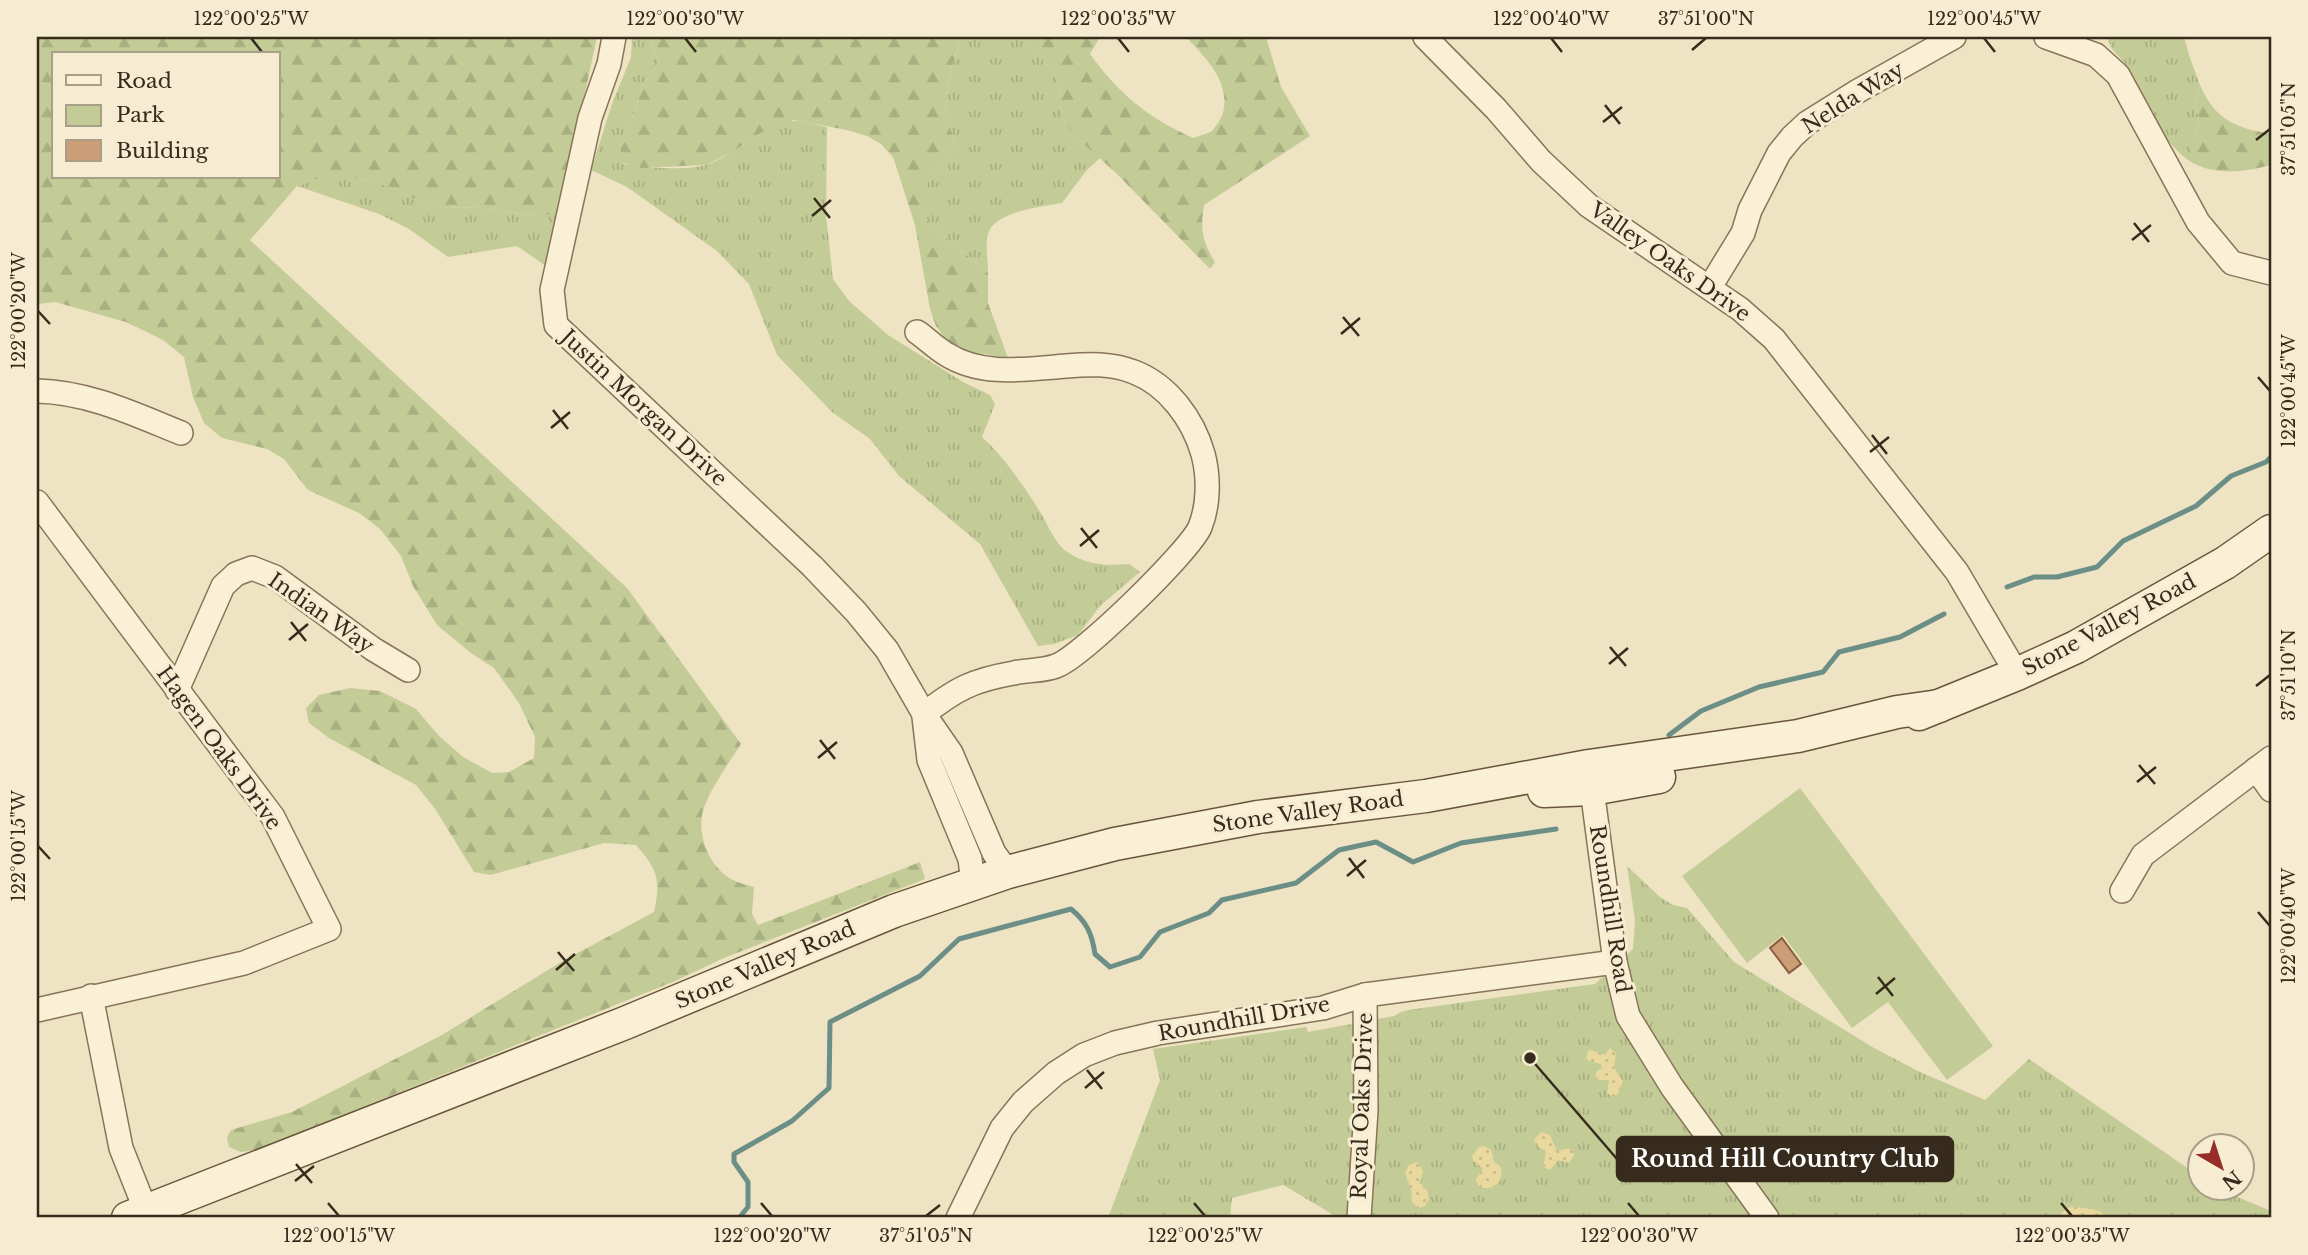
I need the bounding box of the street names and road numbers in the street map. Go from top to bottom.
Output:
street label: Nelda Way [1797,56,1909,140]
street label: Valley Oaks Drive [1584,196,1755,327]
street label: Justin Morgan Drive [553,322,733,492]
street label: Indian Way [263,567,379,659]
street label: Stone Valley Road [2018,568,2200,682]
street label: Hagen Oaks Drive [151,661,287,835]
street label: Stone Valley Road [1211,786,1405,838]
street label: Roundhill Road [1584,823,1636,995]
street label: Stone Valley Road [671,915,859,1015]
street label: Roundhill Drive [1156,991,1332,1047]
street label: Royal Oaks Drive [1346,1012,1378,1200]

